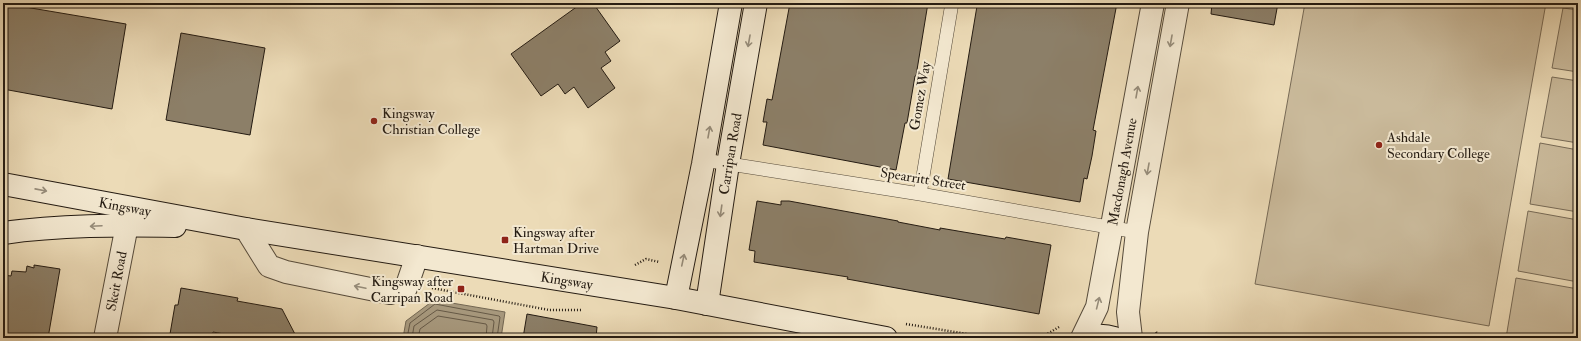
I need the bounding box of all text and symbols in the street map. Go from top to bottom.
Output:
one-way arrow [1167,34,1175,47]
one-way arrow [745,35,753,48]
street label: Gomez Way [906,59,936,132]
one-way arrow [1133,86,1141,99]
place label: Kingsway Christian College [382,105,480,138]
street label: Carripan Road [715,112,745,196]
marker: Kingsway Christian College [369,116,379,126]
street label: Macdonagh Avenue [1104,116,1140,227]
one-way arrow [705,126,713,139]
place label: Ashdale Secondary College [1386,129,1490,163]
marker: Ashdale Secondary College [1374,140,1384,150]
one-way arrow [1144,162,1152,175]
street label: Spearritt Street [879,164,967,195]
one-way arrow [35,187,48,195]
street label: Kingsway [97,193,153,221]
one-way arrow [717,204,725,217]
one-way arrow [90,222,103,230]
place label: Kingsway after Hartman Drive [513,224,599,257]
marker: Kingsway after Hartman Drive [500,235,510,245]
street label: Skeit Road [102,250,130,312]
one-way arrow [680,254,688,267]
street label: Kingsway [539,268,595,294]
place label: Kingsway after Carripan Road [371,273,454,307]
one-way arrow [354,283,367,291]
marker: Kingsway after Carripan Road [456,284,466,294]
one-way arrow [1094,296,1102,309]

